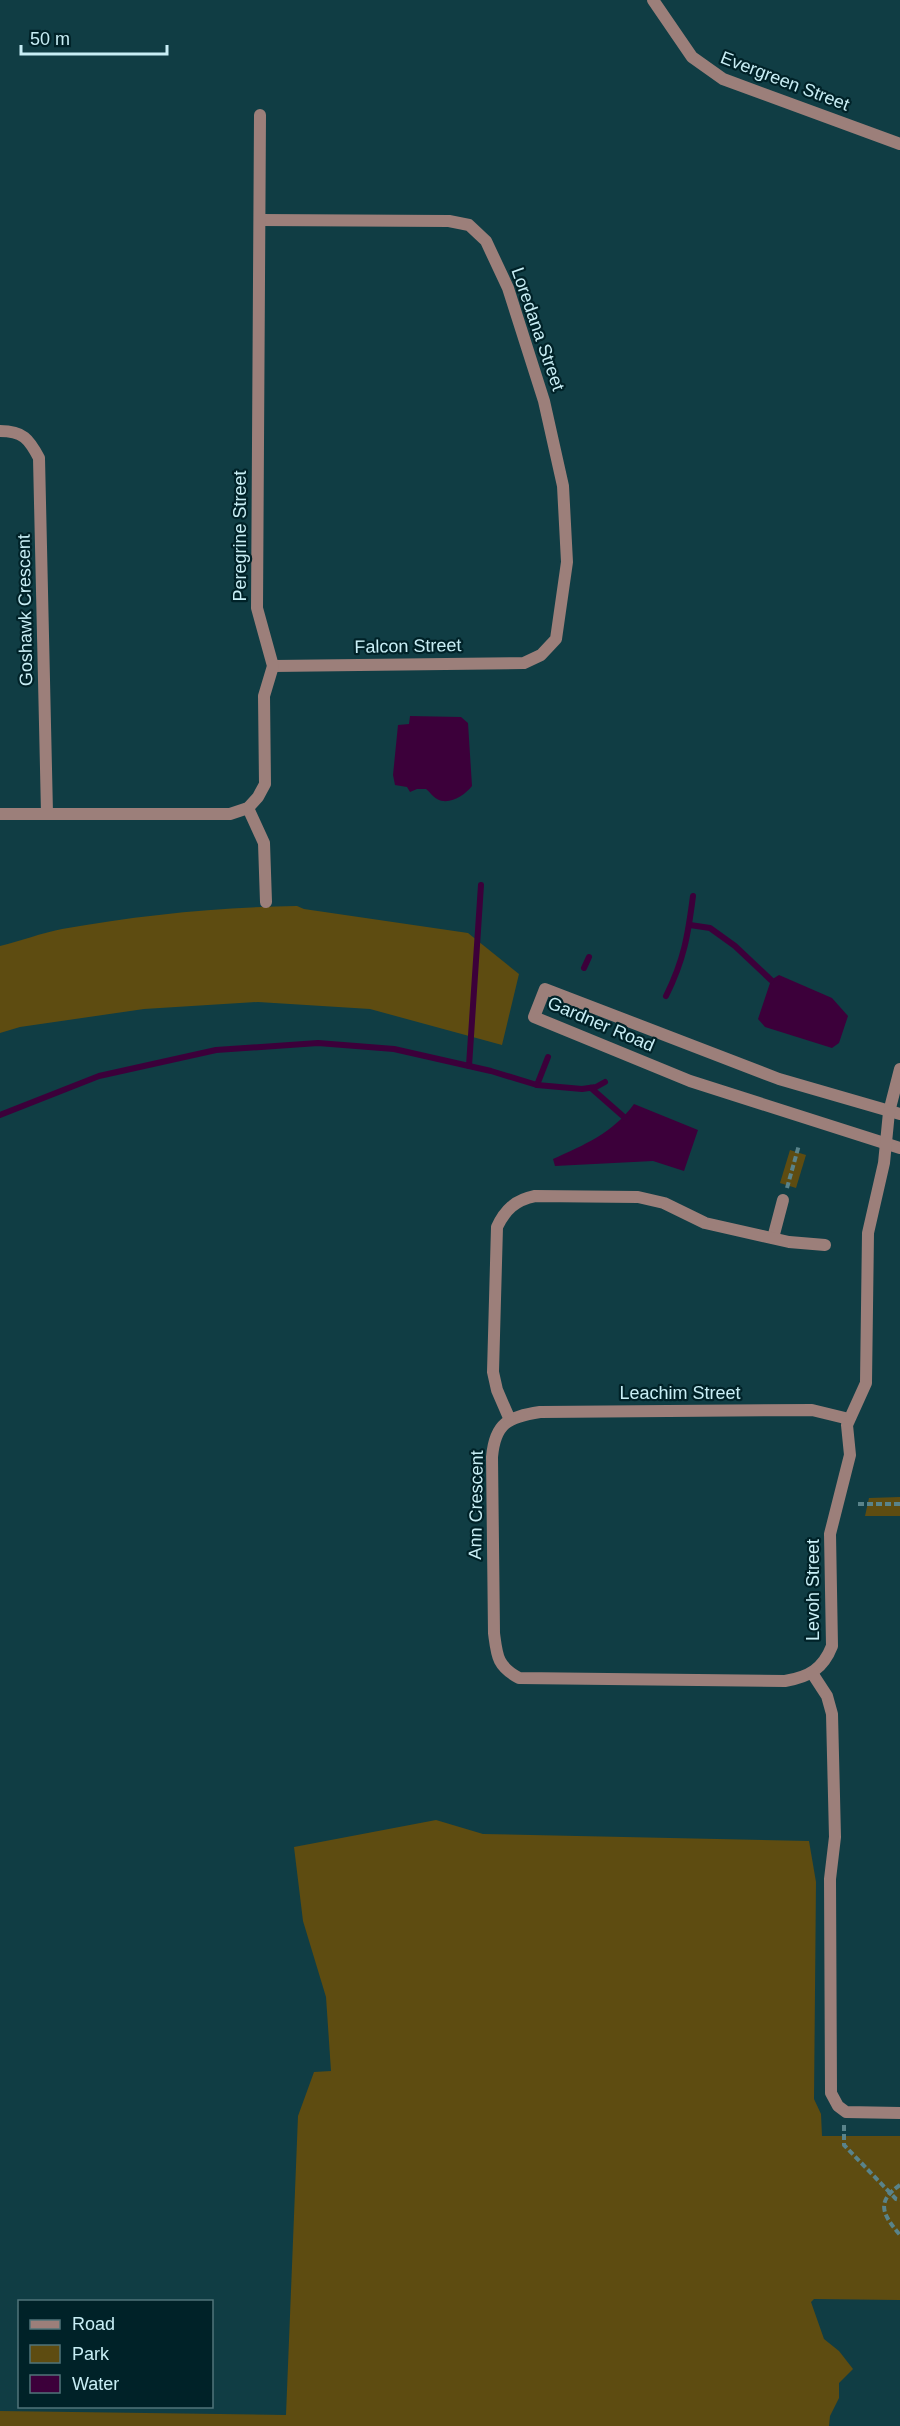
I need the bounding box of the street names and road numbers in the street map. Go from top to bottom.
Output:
street label: Evergreen Street [718,47,852,115]
street label: Loredana Street [508,265,568,393]
street label: Peregrine Street [230,470,250,602]
street label: Goshawk Crescent [14,534,36,686]
street label: Falcon Street [354,635,462,657]
street label: Gardner Road [545,993,657,1055]
street label: Leachim Street [619,1383,741,1403]
street label: Ann Crescent [465,1450,487,1560]
street label: Levoh Street [803,1539,823,1641]

